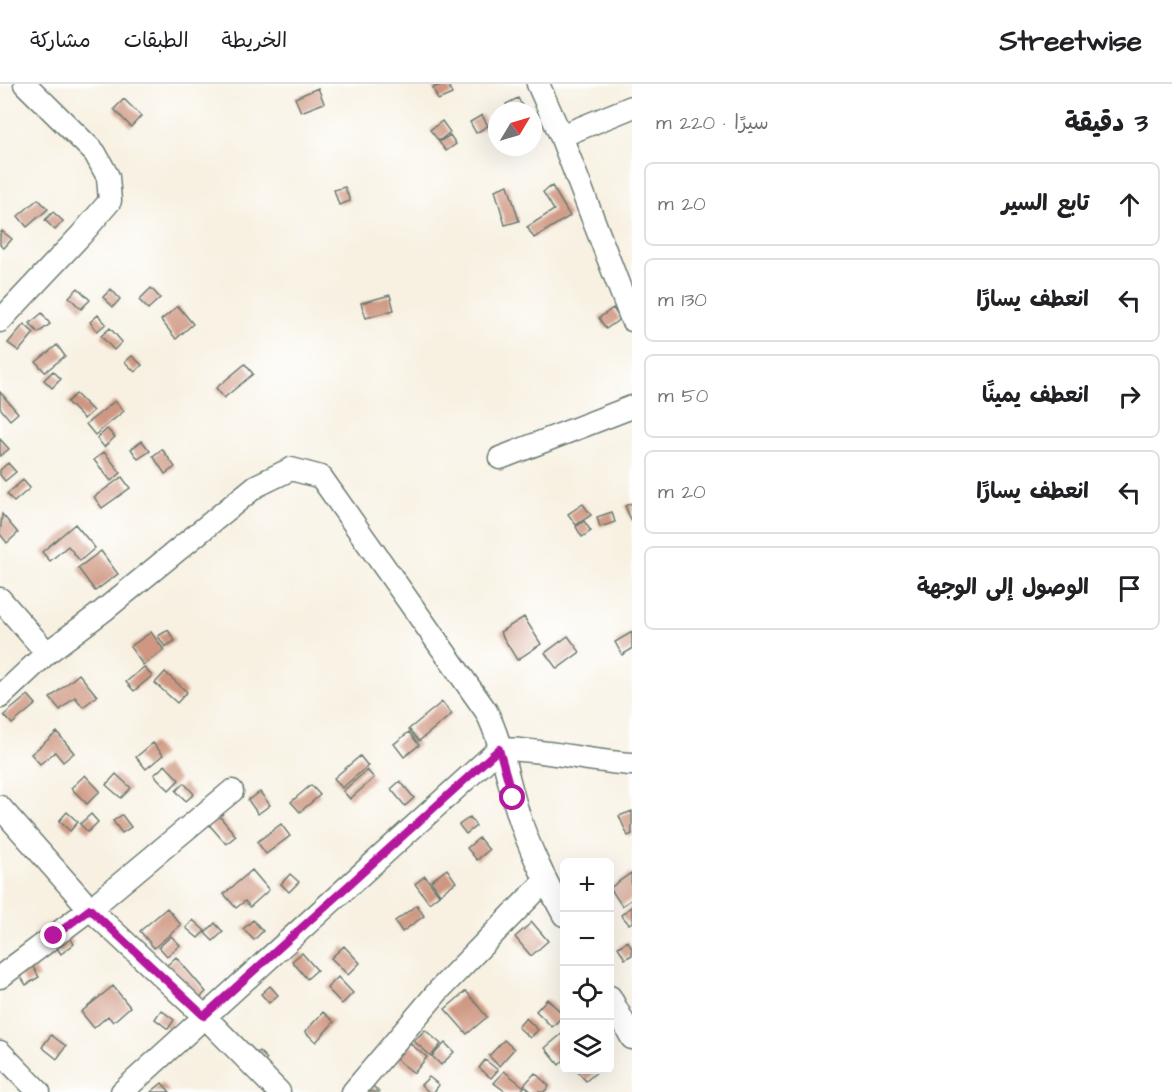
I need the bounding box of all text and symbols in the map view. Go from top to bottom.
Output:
text: Streetwise [1000,22,1142,61]
text: مشاركة [30,26,91,55]
text: الطبقات [124,26,189,55]
text: الخريطة [222,26,287,55]
north arrow [488,102,542,156]
text: 3 دقيقة [1064,105,1148,141]
text: سيرًا · 220 m [656,109,769,137]
text: تابع السير [1002,188,1089,219]
icon: ahead [1113,188,1146,221]
text: 20 m [658,190,706,218]
text: انعطف يسارًا [976,284,1089,315]
icon: left [1113,284,1146,317]
text: 130 m [658,286,707,314]
text: انعطف يمينًا [982,380,1089,411]
icon: right [1113,380,1146,413]
text: 50 m [658,382,708,410]
text: انعطف يسارًا [976,476,1089,507]
icon: left [1113,476,1146,509]
text: 20 m [658,478,706,506]
text: الوصول إلى الوجهة [917,572,1089,603]
icon: arrive [1113,572,1146,605]
route start [499,784,525,810]
map controls [560,858,614,1074]
button: + [560,858,614,912]
button: − [560,912,614,966]
route end [40,922,66,948]
button: locate [560,966,614,1020]
button: layers [560,1020,614,1074]

